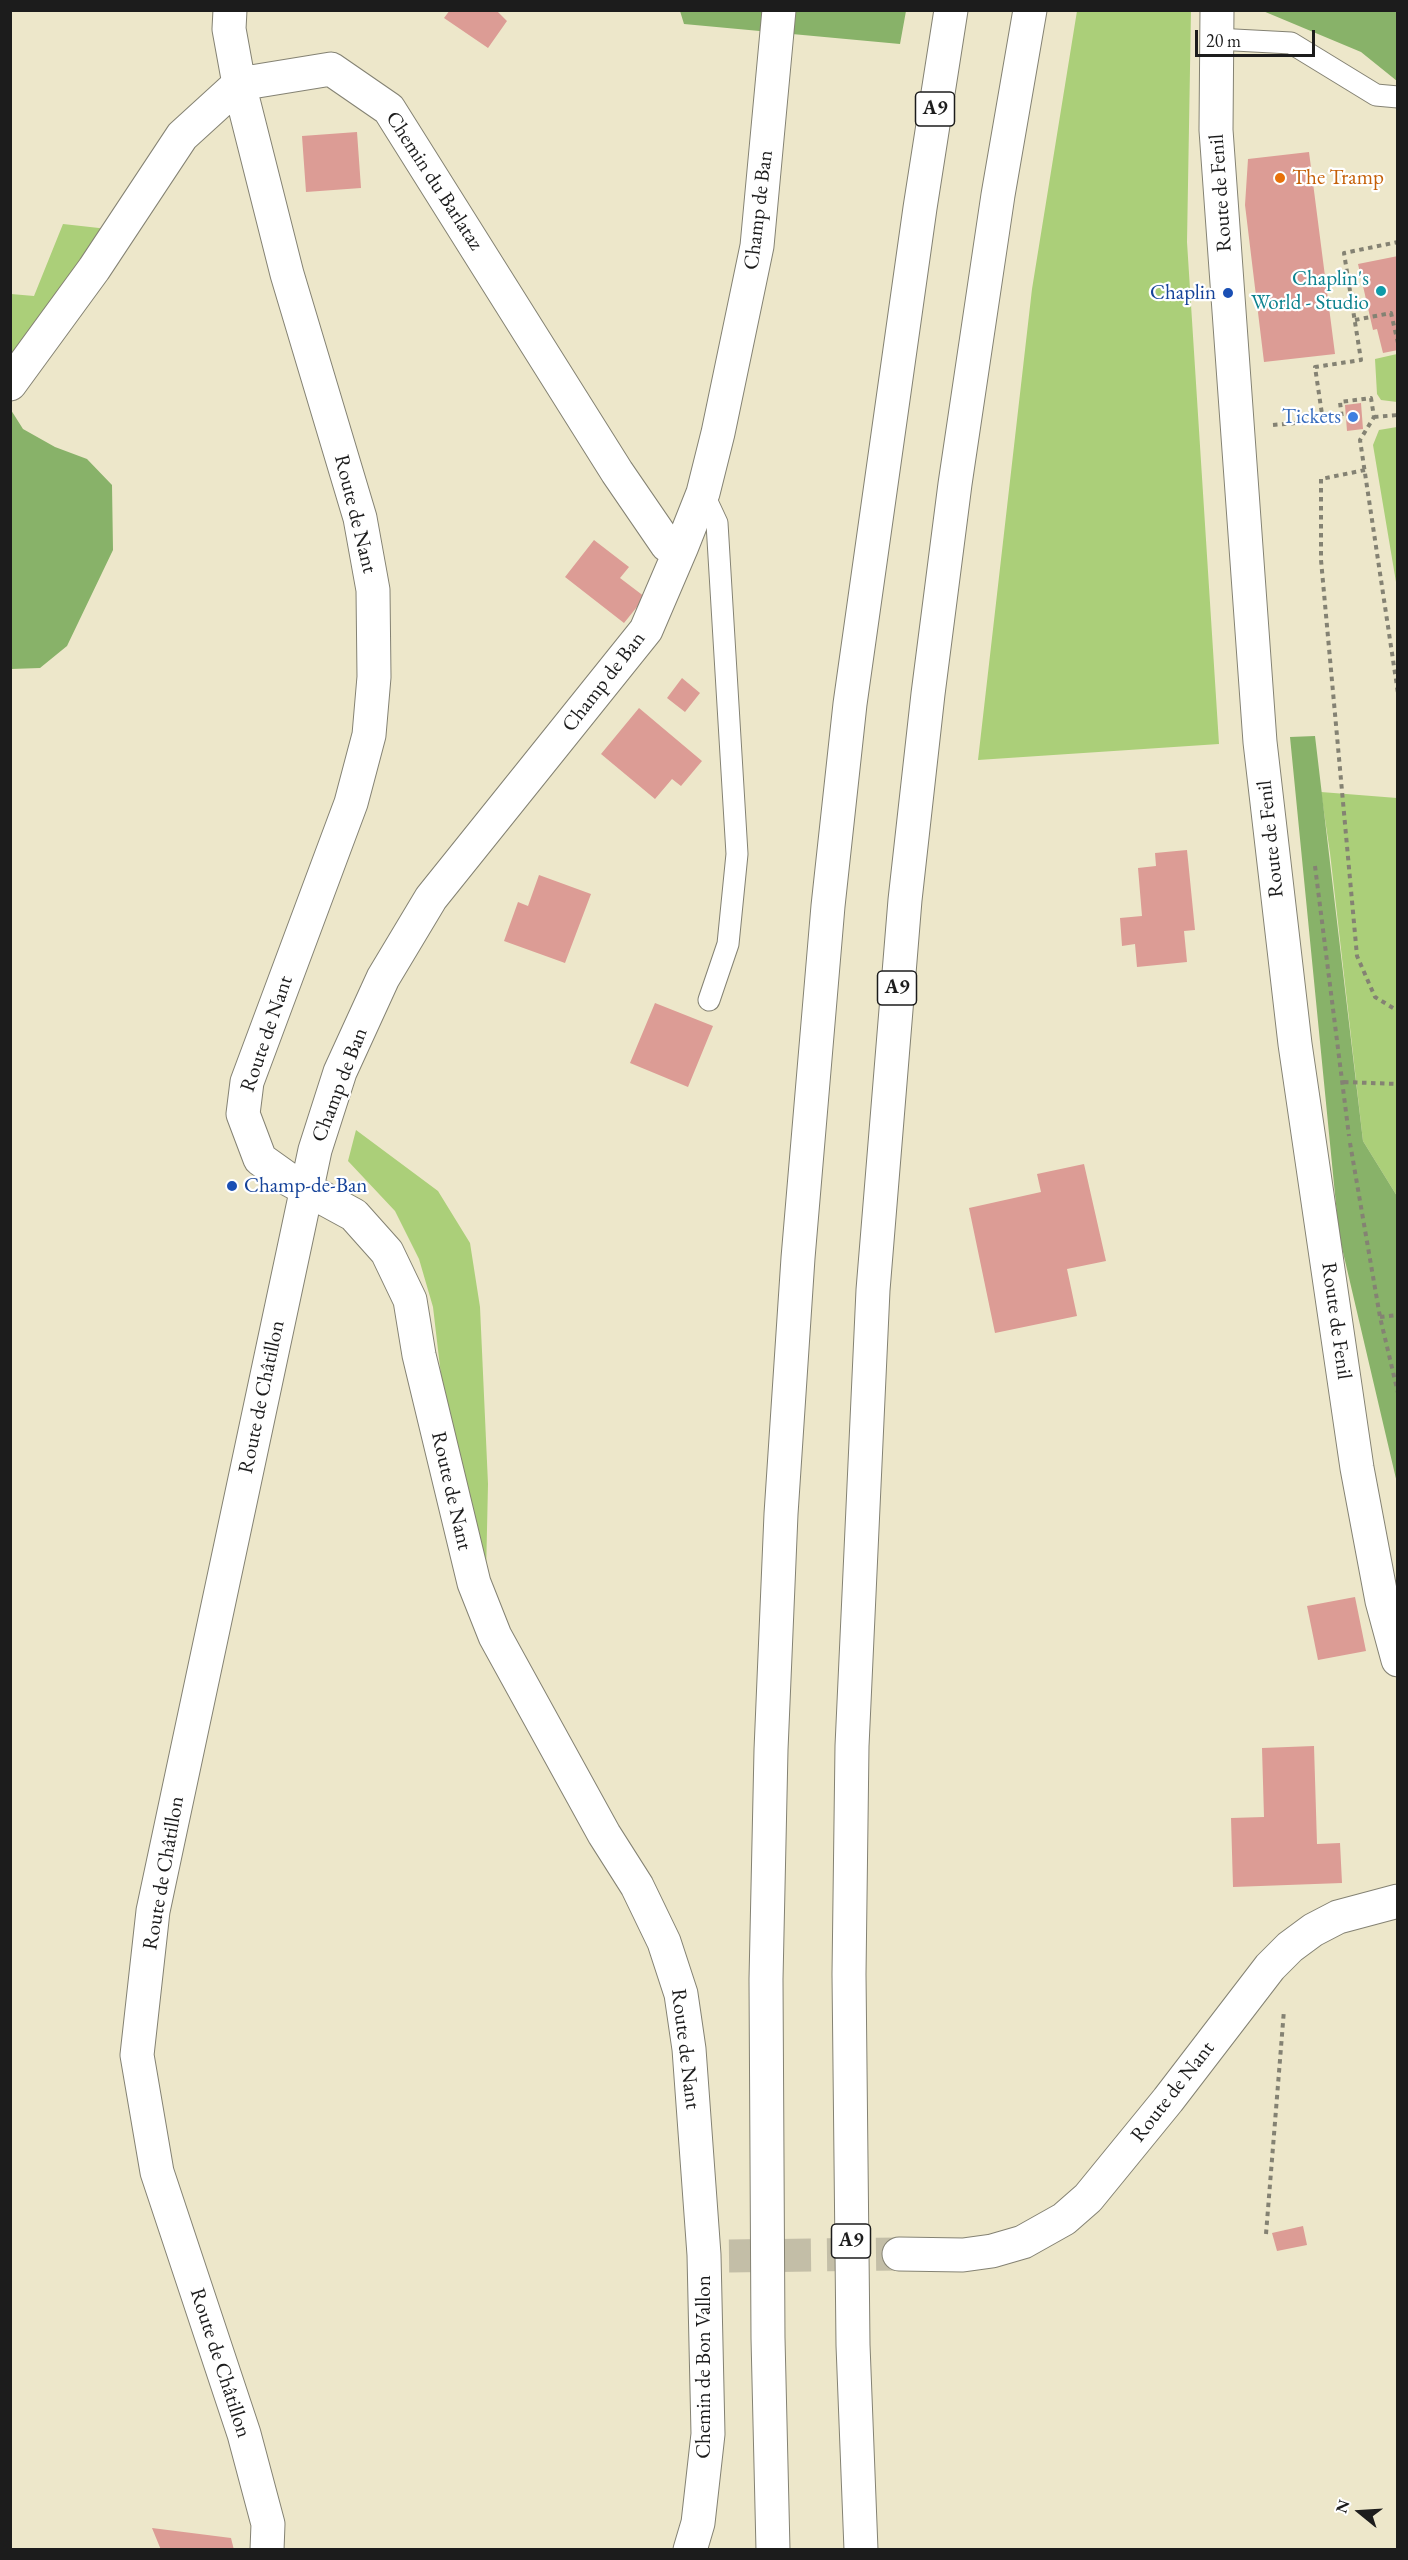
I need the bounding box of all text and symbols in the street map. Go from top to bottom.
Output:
scale bar [1198,18,1318,56]
text: 20 m [1206,29,1241,52]
road number: A9 [916,92,954,126]
street label: Chemin du Barlataz [380,107,488,255]
street label: Route de Fenil [1204,133,1238,253]
street label: Champ de Ban [739,149,779,271]
place label: The Tramp [1292,165,1384,191]
marker: The Tramp [1273,171,1287,185]
place label: Chaplin's World - Studio [1251,266,1369,316]
place label: Chaplin [1150,280,1216,306]
marker: Chaplin's World - Studio [1374,284,1388,298]
marker: Chaplin [1221,286,1235,300]
place label: Tickets [1282,404,1341,430]
marker: Tickets [1346,410,1360,424]
street label: Route de Nant [328,452,382,576]
street label: Champ de Ban [557,627,651,737]
street label: Route de Fenil [1252,779,1290,899]
road number: A9 [878,971,916,1005]
street label: Route de Nant [235,973,299,1095]
street label: Champ de Ban [307,1024,373,1146]
place label: Champ-de-Ban [244,1173,367,1199]
marker: Champ-de-Ban [225,1179,239,1193]
street label: Route de Fenil [1315,1261,1357,1381]
street label: Route de Châtillon [233,1318,291,1476]
street label: Route de Nant [425,1429,477,1553]
street label: Route de Châtillon [138,1794,190,1952]
street label: Route de Nant [665,1987,705,2111]
street label: Route de Nant [1126,2037,1220,2147]
road number: A9 [832,2224,870,2258]
street label: Chemin de Bon Vallon [691,2275,717,2459]
street label: Route de Châtillon [184,2285,256,2441]
north arrow [1330,2482,1390,2542]
text: N [1330,2497,1354,2516]

